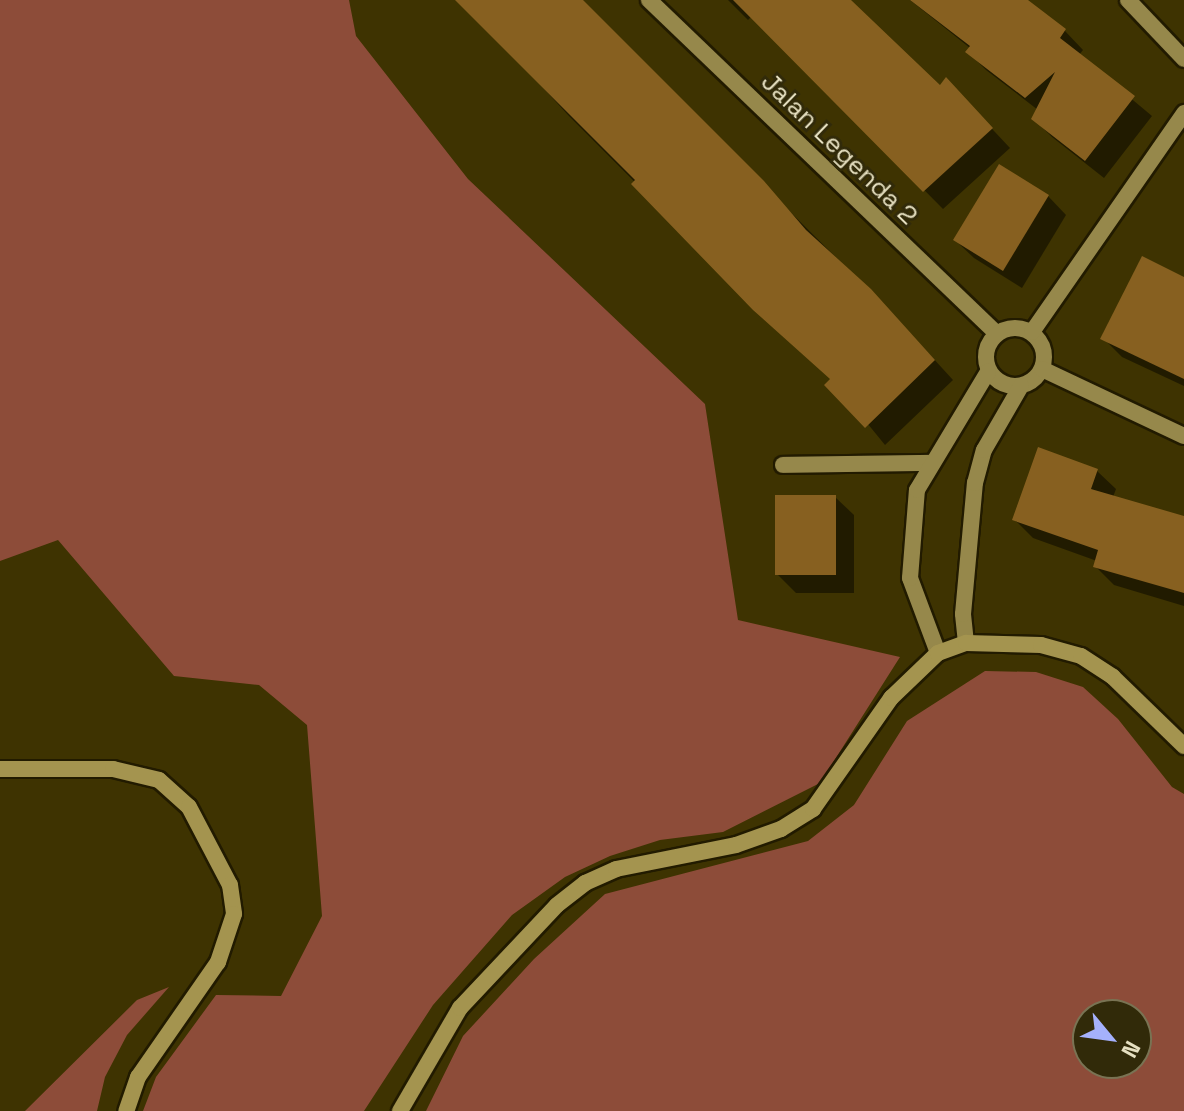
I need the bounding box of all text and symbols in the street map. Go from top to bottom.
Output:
street label: Jalan Legenda 2 [754,66,924,232]
north arrow [1072,999,1152,1079]
text: N [1115,1036,1147,1063]

